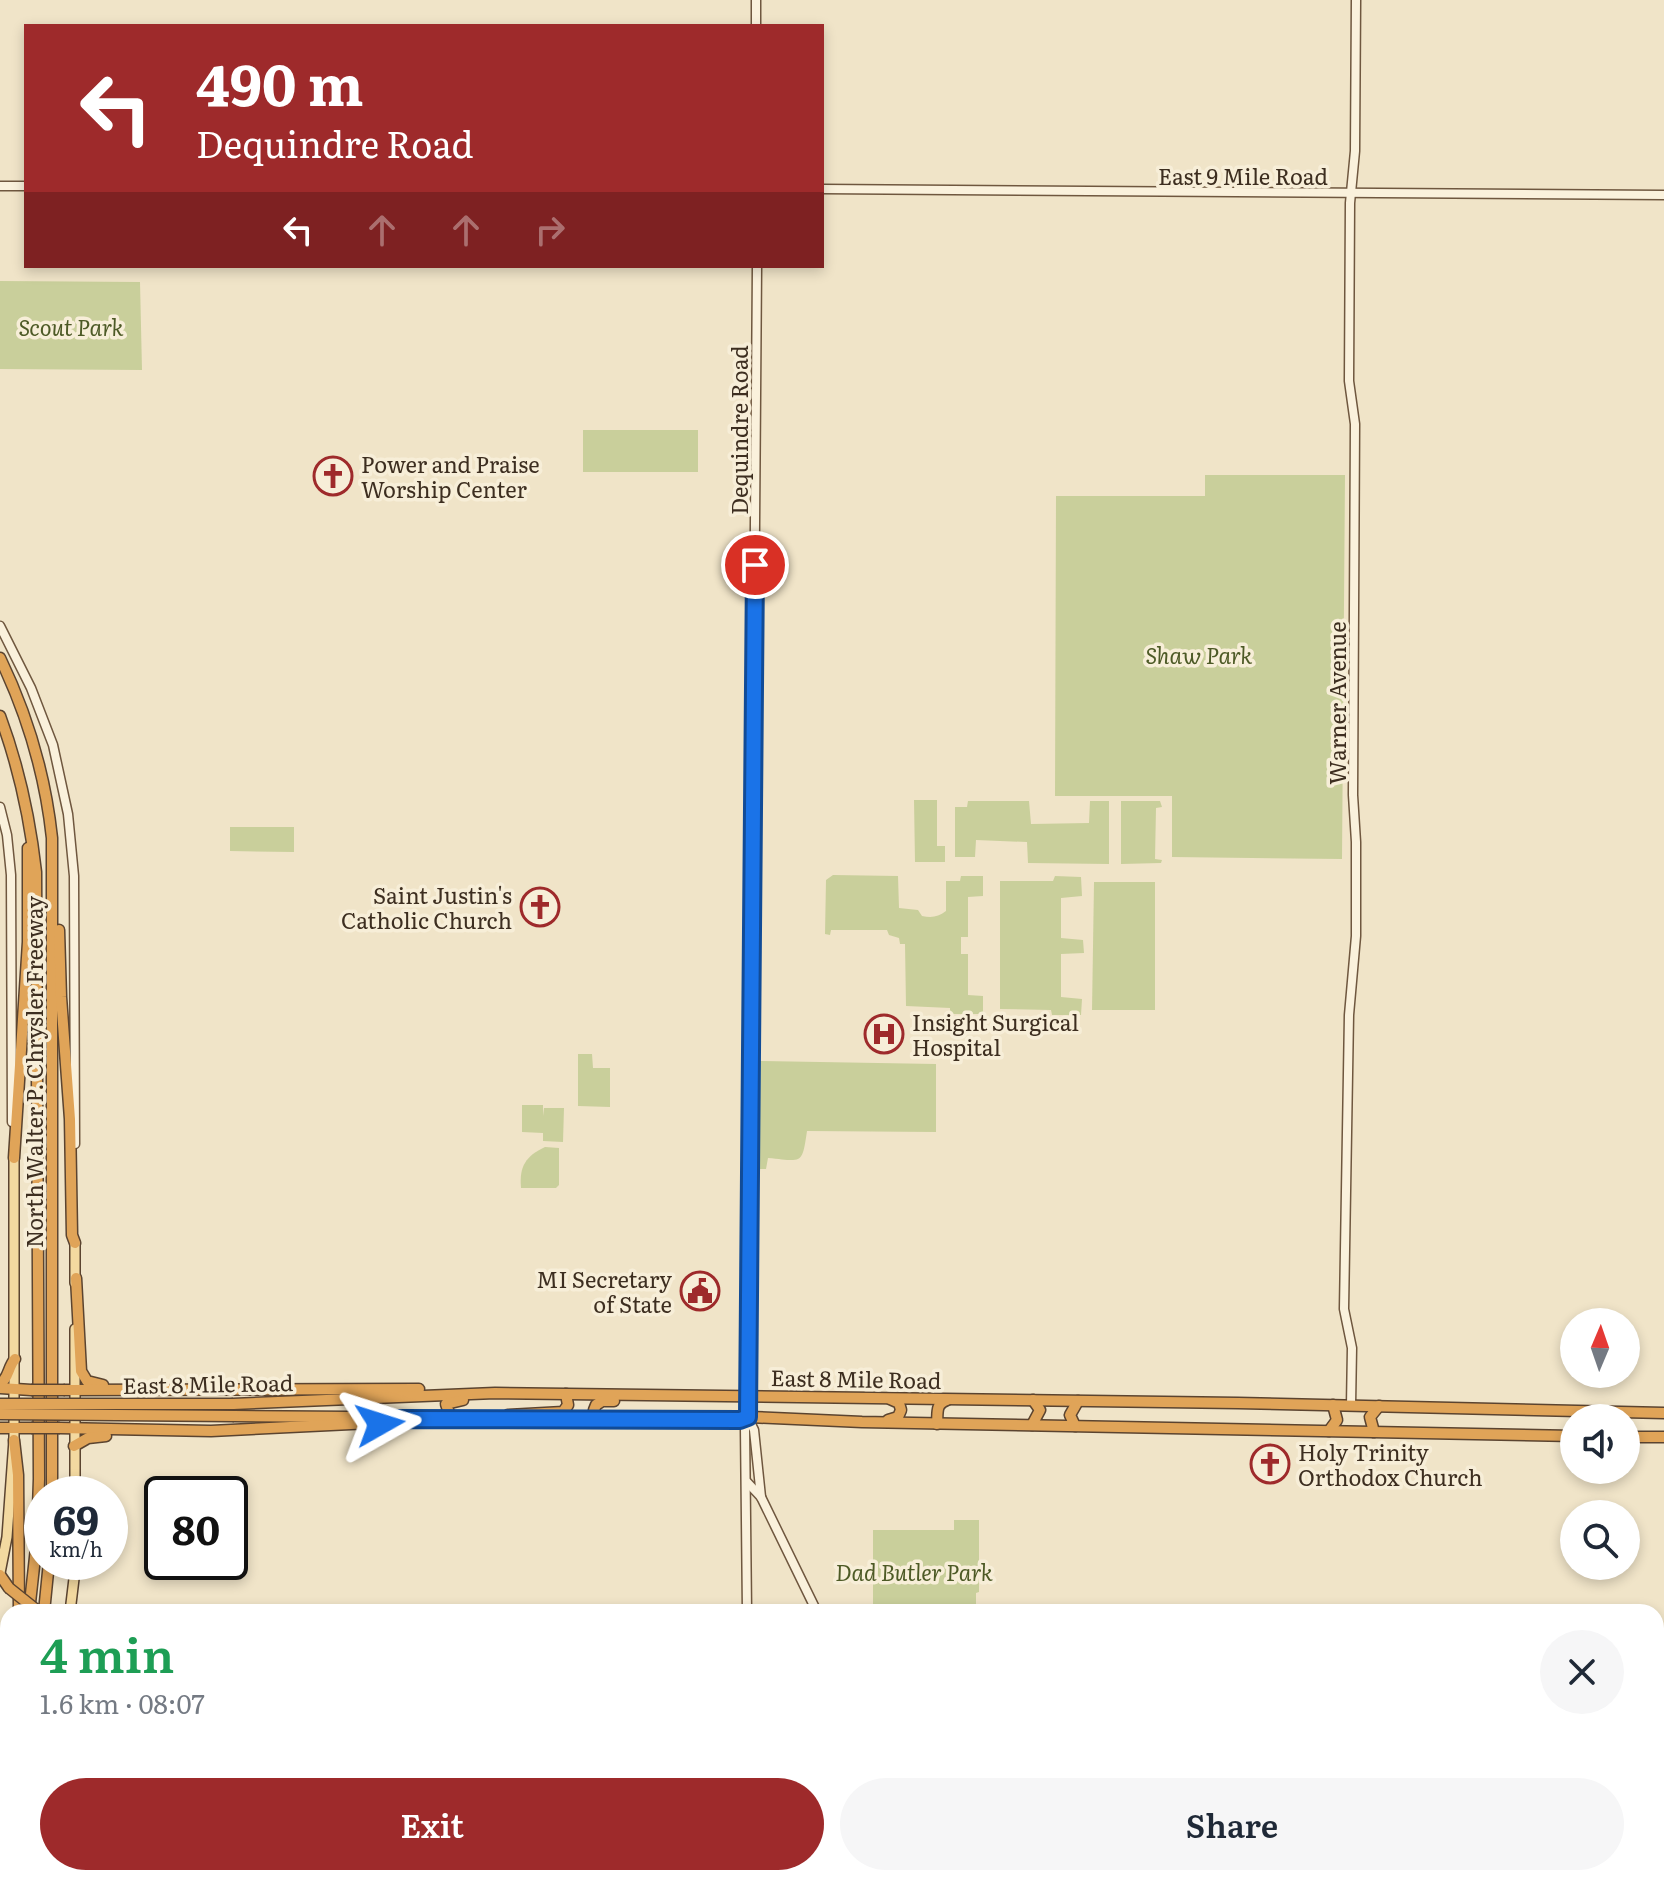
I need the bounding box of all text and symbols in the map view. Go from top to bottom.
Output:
text: 490 m [196,40,364,123]
icon: left [64,56,168,160]
text: Dequindre Road [196,116,474,169]
street label: East 9 Mile Road [1158,159,1328,192]
icon: left [276,208,320,252]
icon: ahead [360,208,404,252]
icon: ahead [444,208,488,252]
icon: right [528,208,572,252]
park label: Scout Park [18,310,124,343]
street label: Dequindre Road [722,345,755,515]
place label: Power and Praise Worship Center [361,447,540,505]
church icon: Power and Praise Worship Center [312,455,354,497]
pin [721,531,789,599]
icon: arrive [733,543,777,587]
street label: Warner Avenue [1320,621,1353,785]
park label: Shaw Park [1146,638,1252,671]
place label: Saint Justin's Catholic Church [341,878,512,936]
church icon: Saint Justin's Catholic Church [519,886,561,928]
street label: North Walter P. Chrysler Freeway [17,896,50,1248]
place label: Insight Surgical Hospital [912,1005,1079,1063]
hospital icon: Insight Surgical Hospital [863,1013,905,1055]
place label: MI Secretary of State [536,1262,672,1320]
public building icon: MI Secretary of State [679,1270,721,1312]
north arrow [1560,1308,1640,1388]
map controls [1560,1308,1640,1580]
street label: East 8 Mile Road [770,1360,942,1396]
street label: East 8 Mile Road [122,1365,294,1401]
position arrow [338,1382,422,1466]
button: sound [1560,1404,1640,1484]
place label: Holy Trinity Orthodox Church [1298,1435,1483,1493]
church icon: Holy Trinity Orthodox Church [1249,1443,1291,1485]
speed limit sign: 80 [144,1476,248,1580]
text: 69 [53,1488,99,1547]
button: search [1560,1500,1640,1580]
text: km/h [49,1533,103,1563]
park label: Dad Butler Park [835,1555,993,1588]
text: 4 min [40,1617,174,1688]
button: close [1540,1630,1624,1714]
text: 1.6 km · 08:07 [40,1683,205,1722]
button: Exit [40,1778,824,1870]
button: Share [840,1778,1624,1870]

